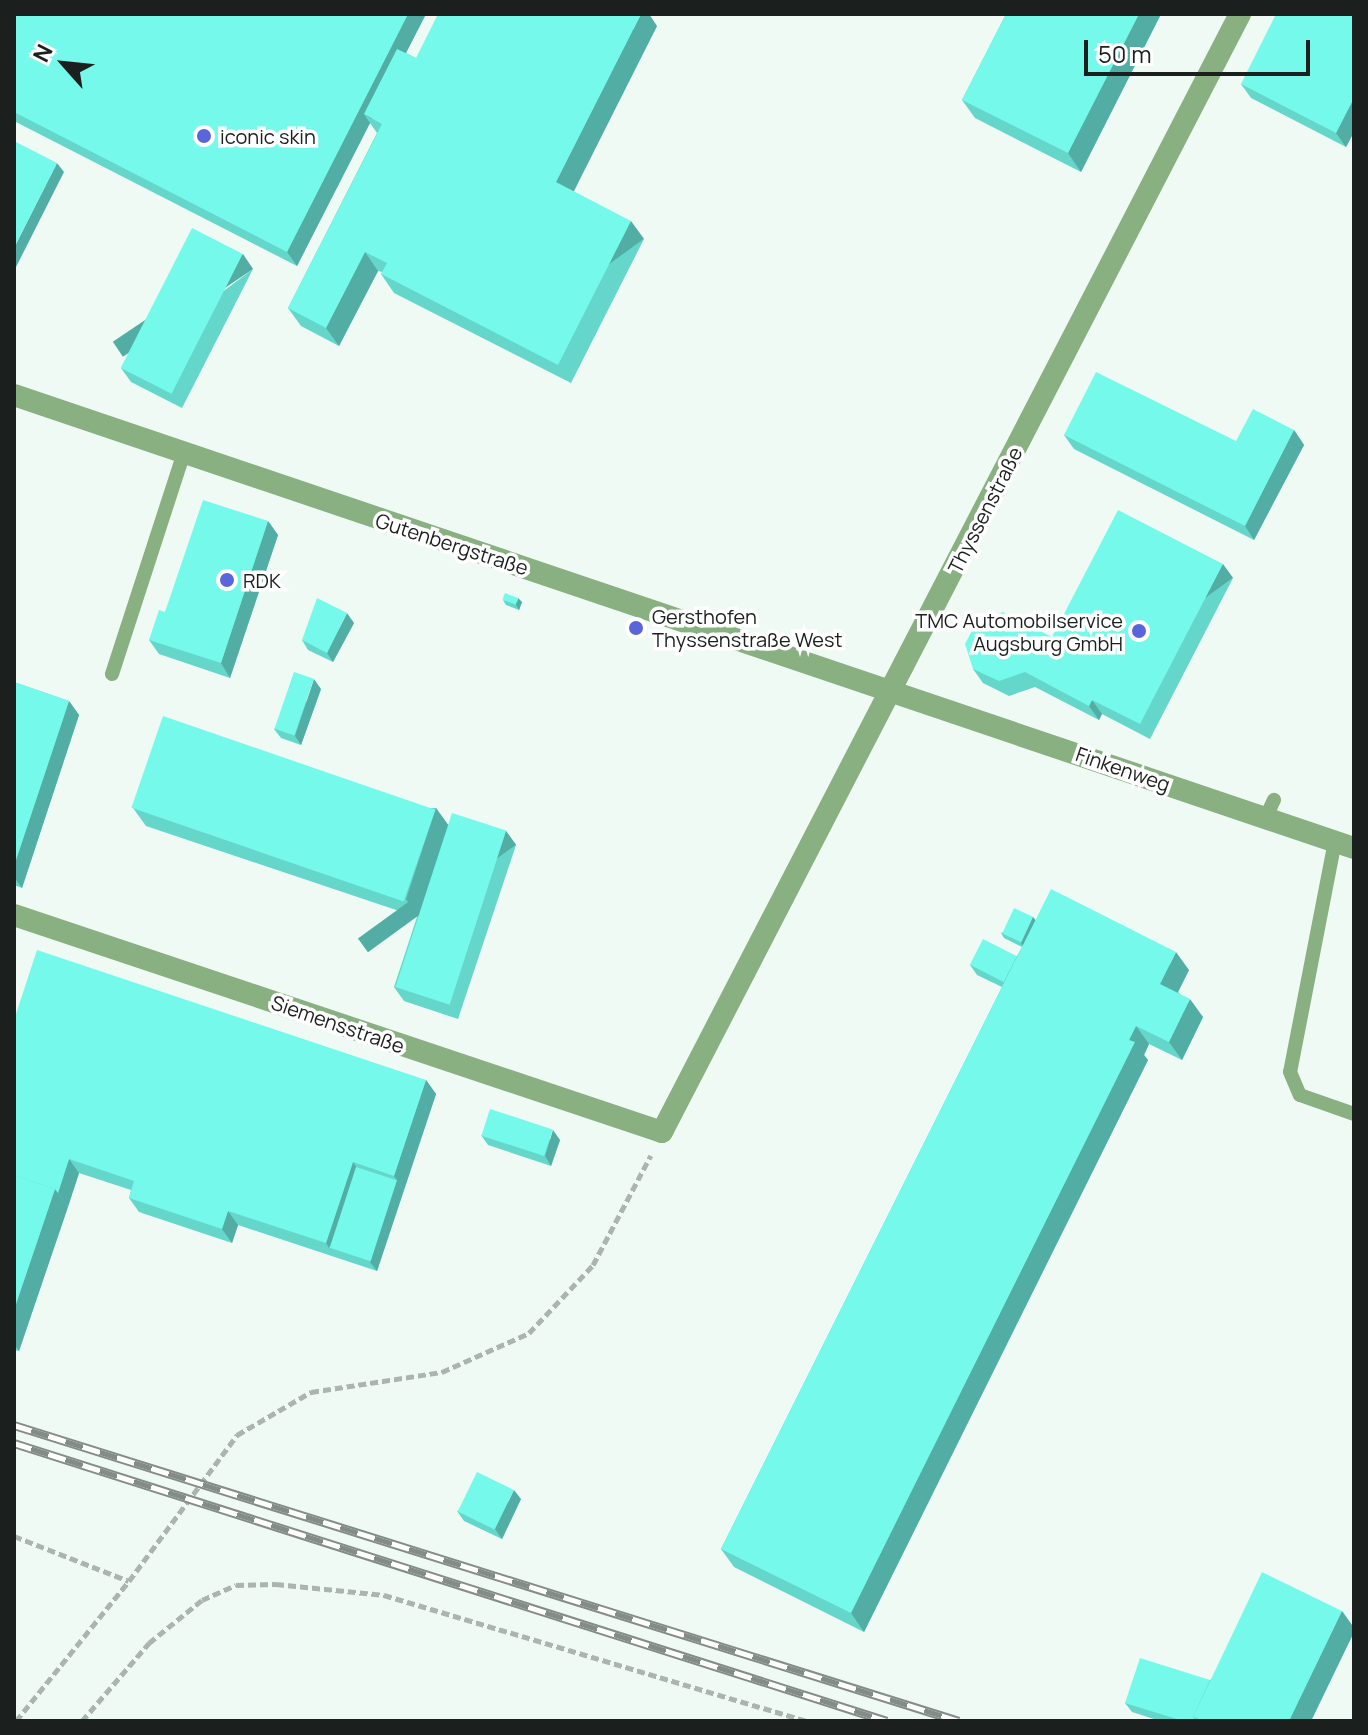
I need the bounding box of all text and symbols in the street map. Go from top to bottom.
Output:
north arrow [24,24,104,104]
scale bar [1088,24,1314,74]
text: 50 m [1098,37,1152,70]
text: N [26,39,60,67]
place label: iconic skin [220,124,316,148]
marker: iconic skin [195,127,213,145]
street label: Thyssenstraße [943,443,1027,577]
street label: Gutenbergstraße [373,508,531,580]
place label: RDK [243,568,281,592]
marker: RDK [218,571,236,589]
place label: Gersthofen Thyssenstraße West [652,604,842,651]
place label: TMC Automobilservice Augsburg GmbH [915,608,1123,655]
marker: Gersthofen Thyssenstraße West [627,619,645,637]
marker: TMC Automobilservice Augsburg GmbH [1130,622,1148,640]
street label: Finkenweg [1073,742,1173,796]
street label: Siemensstraße [268,990,408,1058]

